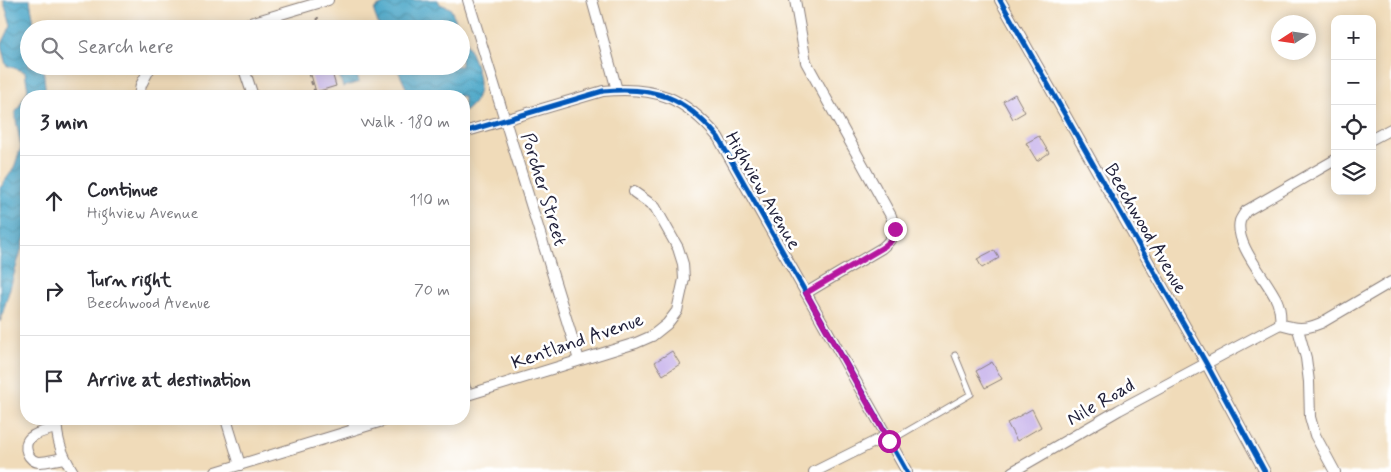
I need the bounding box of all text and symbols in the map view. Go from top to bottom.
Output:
north arrow [1271,15,1316,60]
map controls [1331,15,1376,195]
button: + [1331,15,1376,60]
search box [20,20,470,75]
icon: search [38,34,66,62]
text: Search here [78,35,174,60]
button: − [1331,60,1376,105]
button: locate [1331,105,1376,150]
text: 3 min [40,109,88,137]
text: Walk · 180 m [361,112,450,133]
street label: Highview Avenue [716,127,807,256]
street label: Porcher Street [514,130,573,249]
button: layers [1331,150,1376,195]
street label: Beechwood Avenue [1098,159,1193,299]
text: Continue [87,178,158,203]
icon: ahead [40,187,68,215]
text: 110 m [409,190,450,211]
text: Highview Avenue [87,203,198,224]
route end [884,218,907,241]
text: Turn right [87,268,171,293]
icon: right [40,277,68,305]
text: 70 m [414,280,450,301]
text: Beechwood Avenue [87,293,210,314]
street label: Kentland Avenue [508,307,647,376]
icon: arrive [40,367,68,395]
text: Arrive at destination [87,368,251,393]
street label: Nile Road [1062,373,1139,432]
route start [878,430,901,453]

